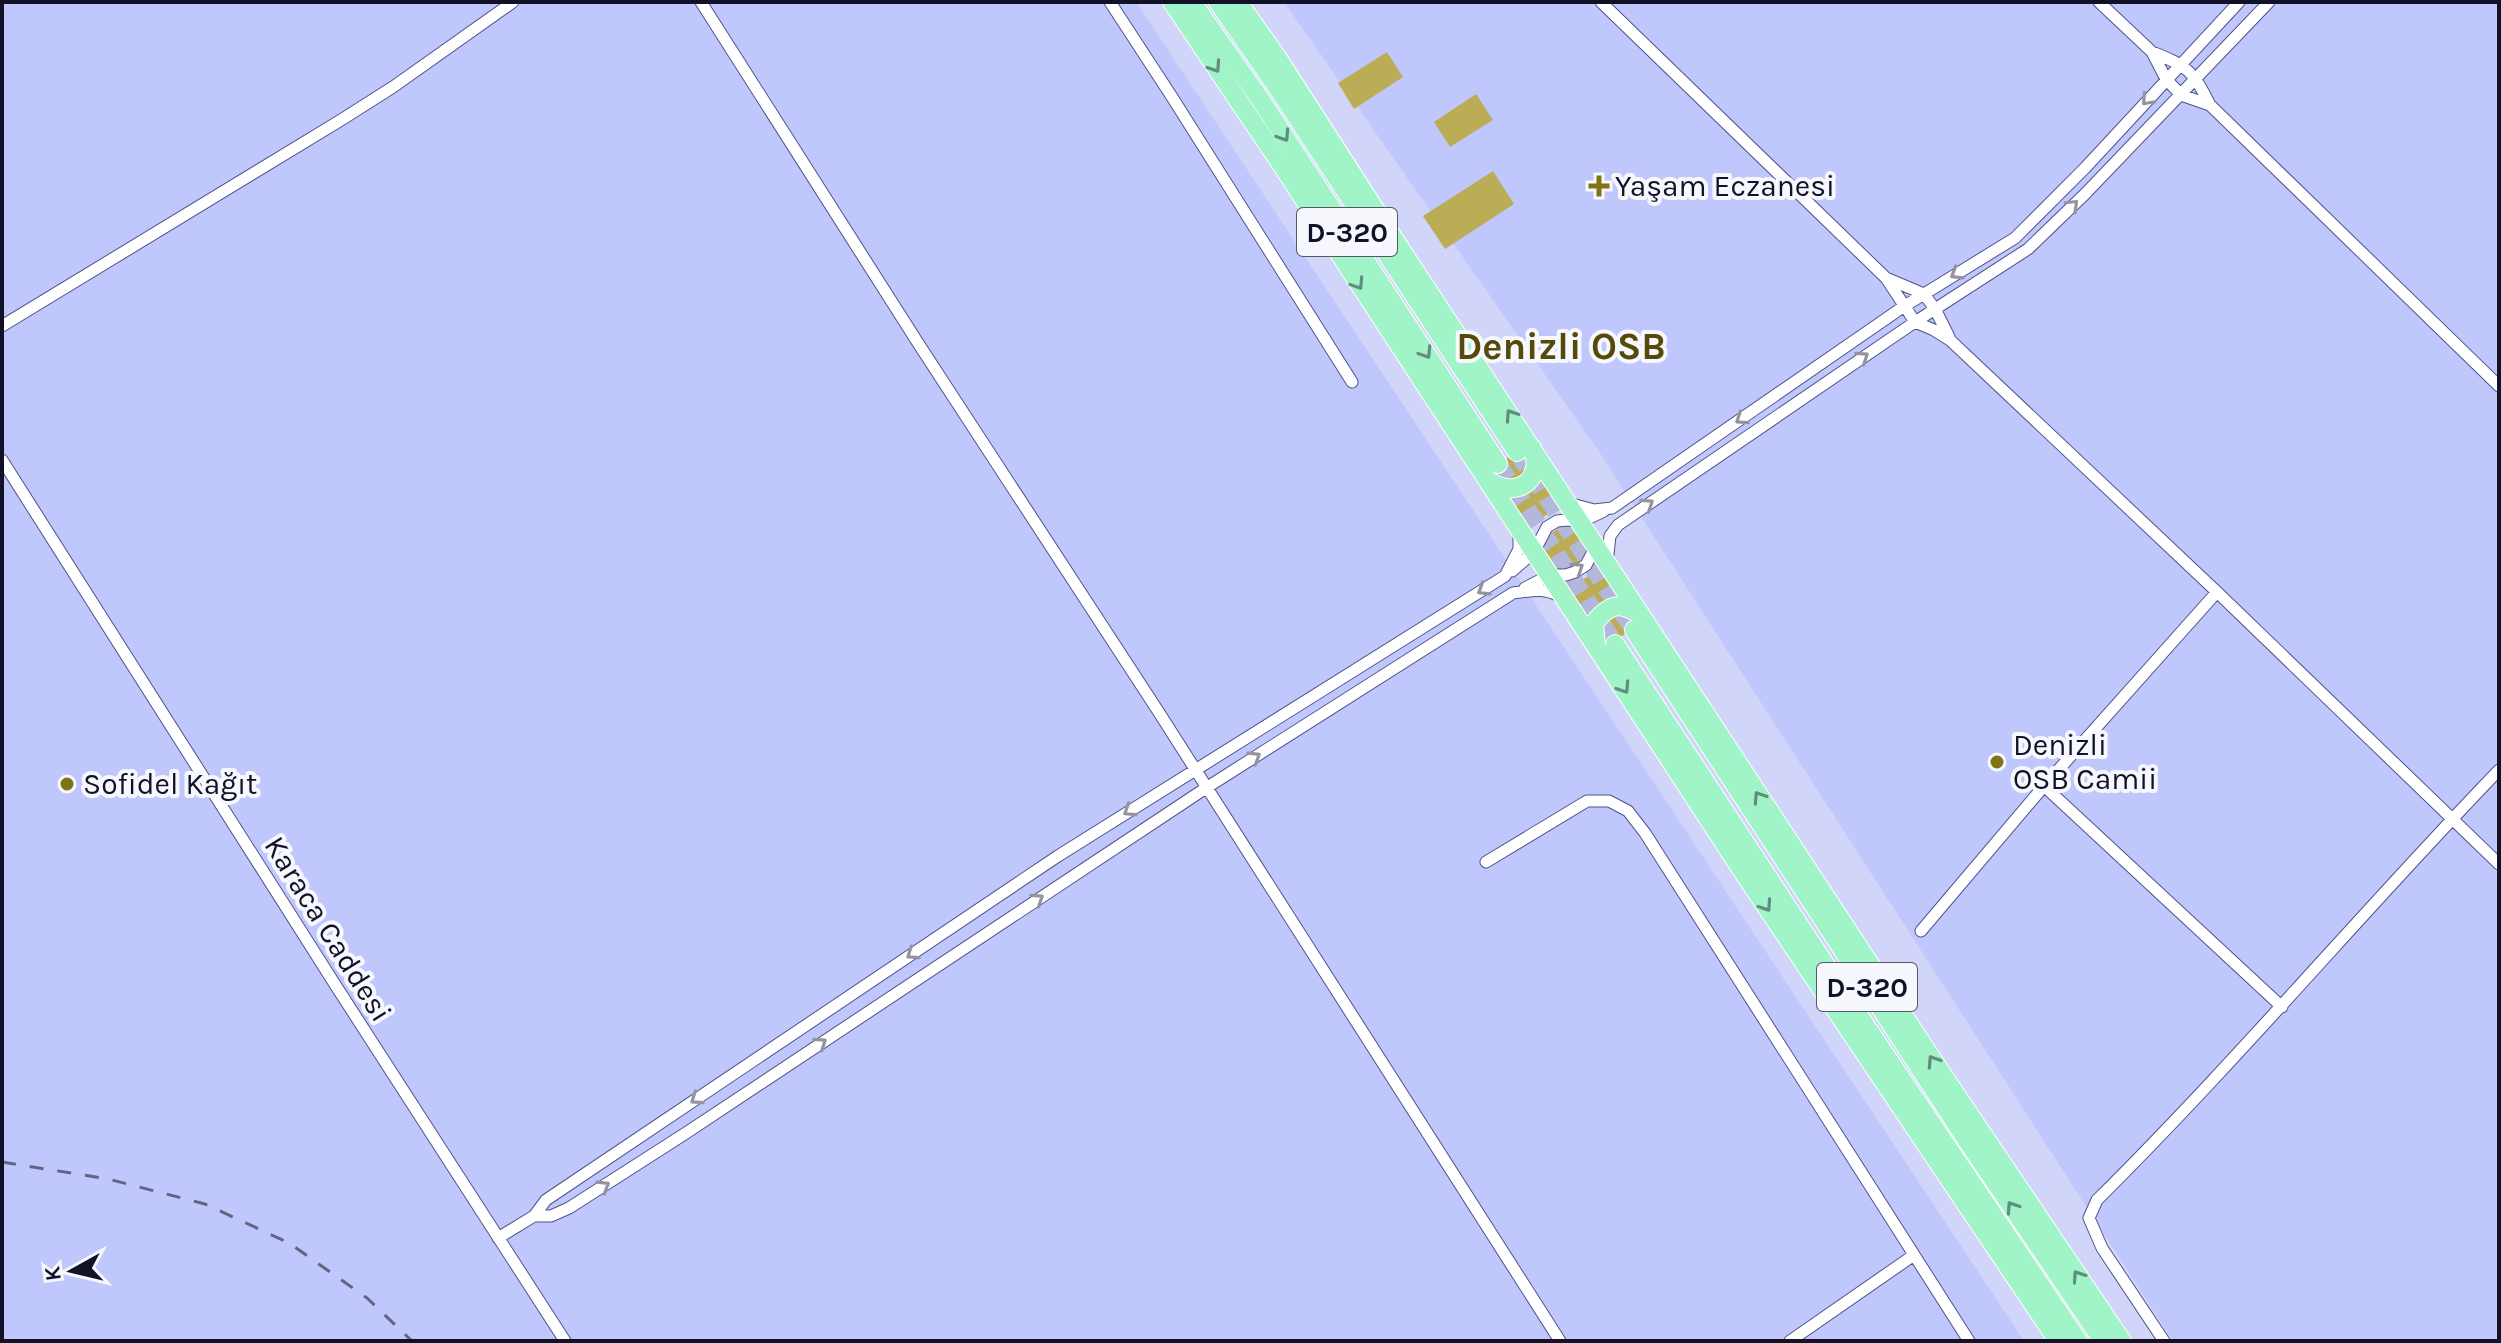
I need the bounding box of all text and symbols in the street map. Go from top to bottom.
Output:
one-way arrow [1205,58,1220,72]
one-way arrow [2142,91,2157,105]
one-way arrow [1274,127,1289,141]
place label: Yaşam Eczanesi [1615,168,1835,204]
marker: Yaşam Eczanesi [1590,177,1608,195]
one-way arrow [2064,200,2078,215]
road number: D-320 [1297,208,1397,256]
one-way arrow [1950,265,1965,280]
one-way arrow [1349,275,1364,290]
district label: Denizli OSB [1456,324,1666,369]
one-way arrow [1416,345,1431,359]
one-way arrow [1854,352,1869,367]
one-way arrow [1505,409,1520,423]
one-way arrow [1735,409,1749,424]
one-way arrow [1640,499,1654,514]
one-way arrow [1569,562,1583,577]
one-way arrow [1477,581,1491,596]
one-way arrow [1614,680,1629,694]
place label: Denizli OSB Camii [2013,727,2157,797]
one-way arrow [1246,751,1261,766]
marker: Denizli OSB Camii [1988,753,2006,771]
place label: Sofidel Kağıt [83,766,257,802]
marker: Sofidel Kağıt [58,775,76,793]
one-way arrow [1754,791,1769,805]
one-way arrow [1123,801,1138,816]
street label: Karaca Caddesi [257,830,399,1028]
one-way arrow [1029,894,1044,909]
one-way arrow [1756,898,1771,912]
one-way arrow [906,944,920,959]
road number: D-320 [1817,963,1917,1011]
one-way arrow [813,1038,827,1053]
one-way arrow [1928,1055,1943,1069]
one-way arrow [690,1089,705,1104]
one-way arrow [595,1180,610,1195]
one-way arrow [2007,1201,2022,1216]
north arrow [32,1231,112,1311]
text: K [39,1264,67,1283]
one-way arrow [2073,1271,2088,1285]

